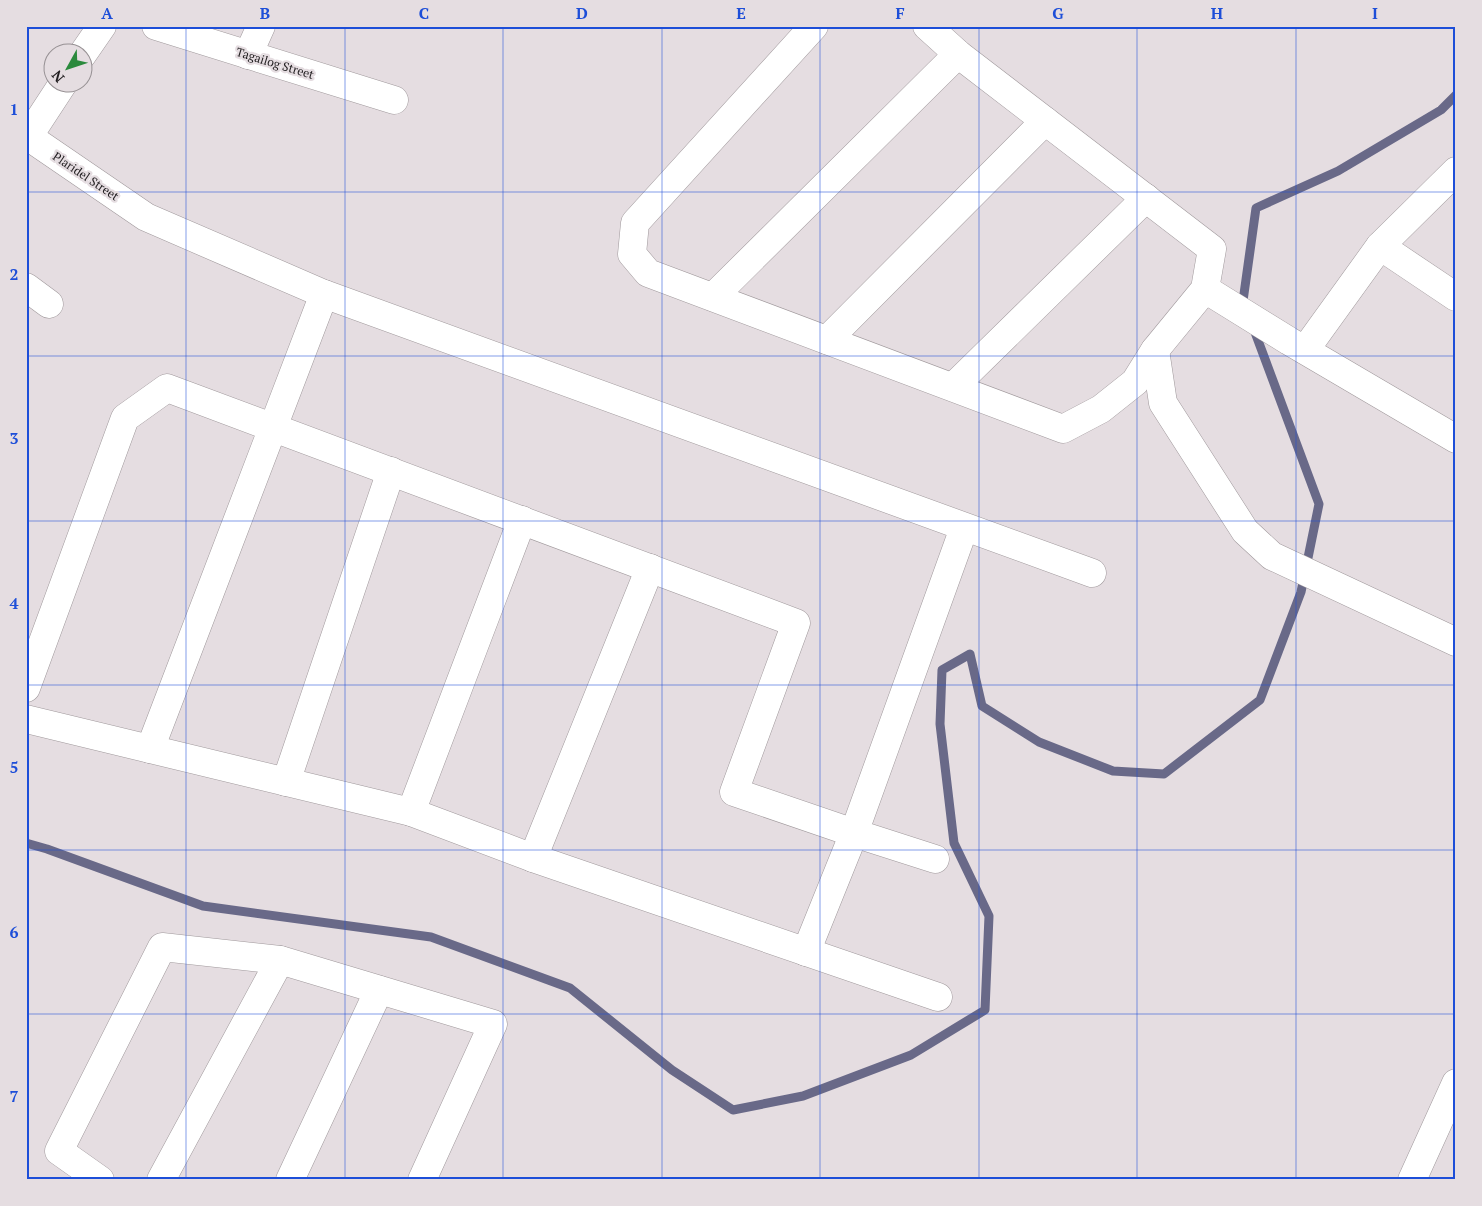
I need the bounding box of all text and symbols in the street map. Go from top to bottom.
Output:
text: A [101,2,113,24]
text: B [260,2,270,24]
text: C [419,2,429,24]
text: D [576,2,588,24]
text: E [736,2,746,24]
text: F [895,2,905,24]
text: G [1052,2,1064,24]
text: H [1211,2,1223,24]
text: I [1372,2,1378,24]
north arrow [42,42,92,92]
street label: Tagailog Street [234,44,316,82]
text: N [47,66,68,87]
text: 1 [9,98,19,120]
street label: Plaridel Street [50,148,122,204]
text: 2 [9,263,19,285]
text: 3 [9,427,19,449]
text: 4 [9,592,19,614]
text: 5 [9,756,19,778]
text: 6 [9,921,19,943]
text: 7 [9,1085,19,1107]

